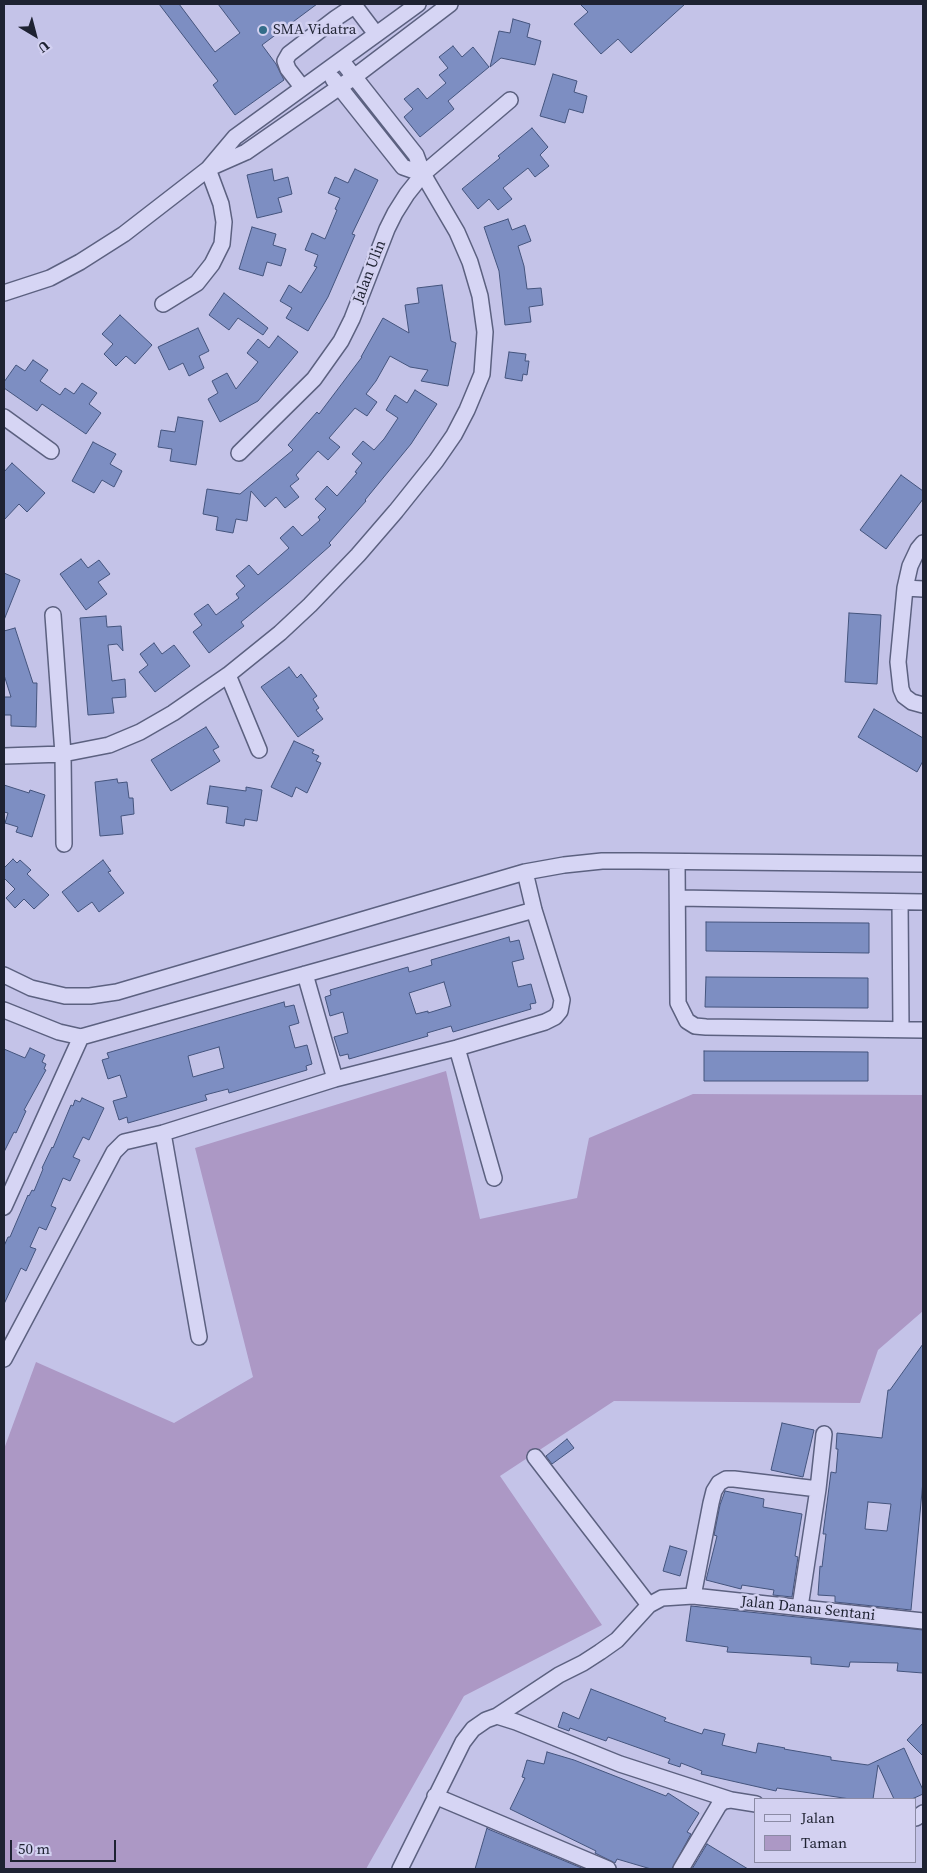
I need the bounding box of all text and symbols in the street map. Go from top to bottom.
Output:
north arrow [10,10,60,60]
place label: SMA Vidatra [273,21,356,39]
marker: SMA Vidatra [257,24,269,36]
text: U [34,36,54,58]
street label: Jalan Ulin [350,238,390,306]
street label: Jalan Danau Sentani [740,1593,876,1625]
legend [754,1798,917,1863]
text: Jalan [801,1807,835,1828]
scale bar [12,1830,119,1862]
text: Taman [801,1832,847,1853]
text: 50 m [18,1838,50,1859]

